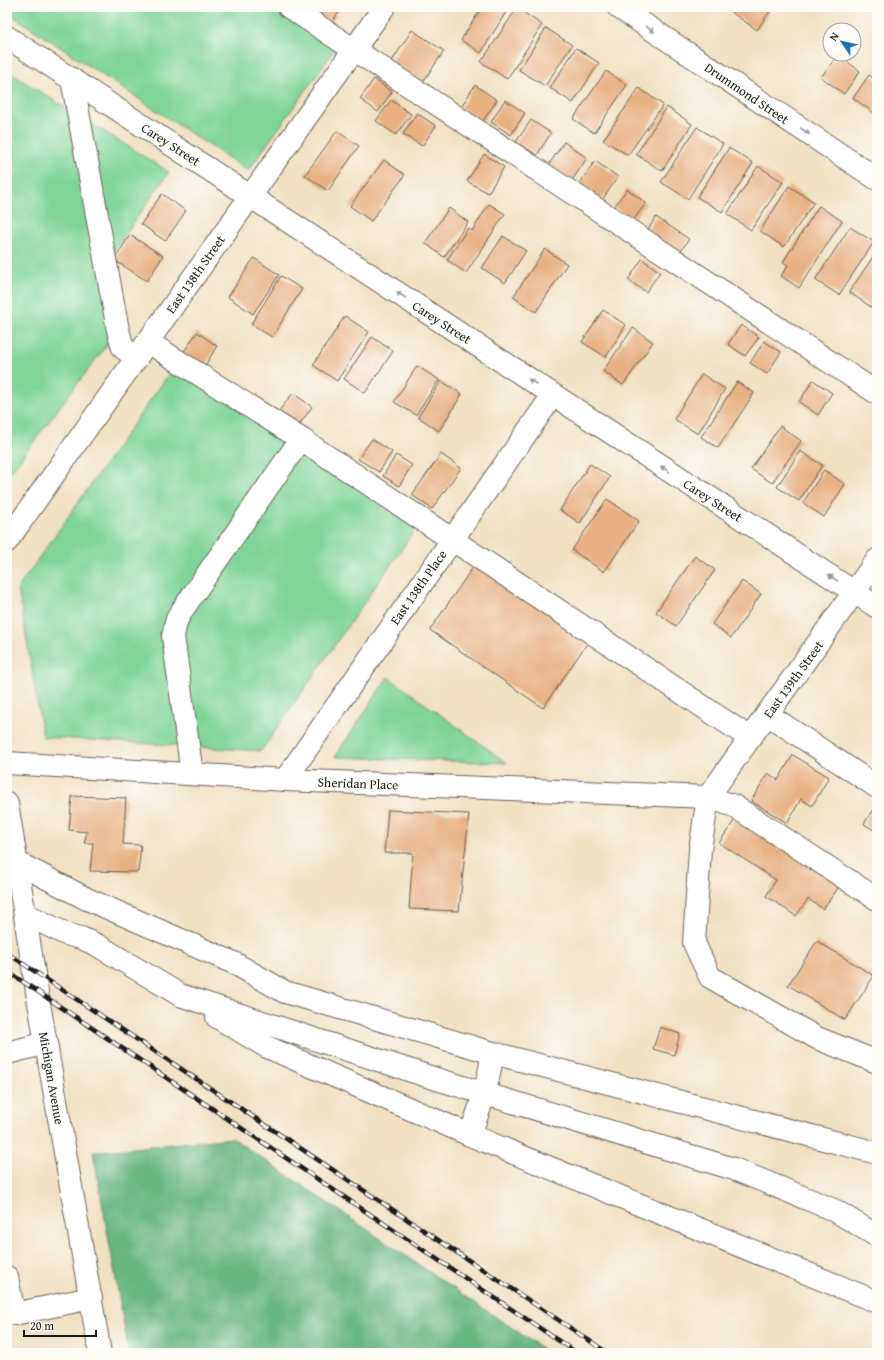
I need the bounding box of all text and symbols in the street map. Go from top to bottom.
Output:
north arrow [822,22,862,62]
one-way arrow [644,25,656,32]
text: N [825,28,843,44]
street label: Drummond Street [701,58,793,129]
street label: Carey Street [138,118,204,171]
one-way arrow [800,127,810,135]
street label: East 138th Street [161,231,230,317]
one-way arrow [396,291,406,299]
street label: Carey Street [409,296,475,349]
one-way arrow [528,378,538,386]
one-way arrow [659,465,671,472]
street label: Carey Street [680,474,746,527]
street label: East 138th Place [386,546,451,629]
one-way arrow [828,574,838,582]
street label: East 139th Street [759,636,828,722]
street label: Sheridan Place [317,773,399,794]
street label: Michigan Avenue [34,1030,69,1126]
scale bar [24,1312,96,1338]
text: 20 m [30,1317,54,1334]

